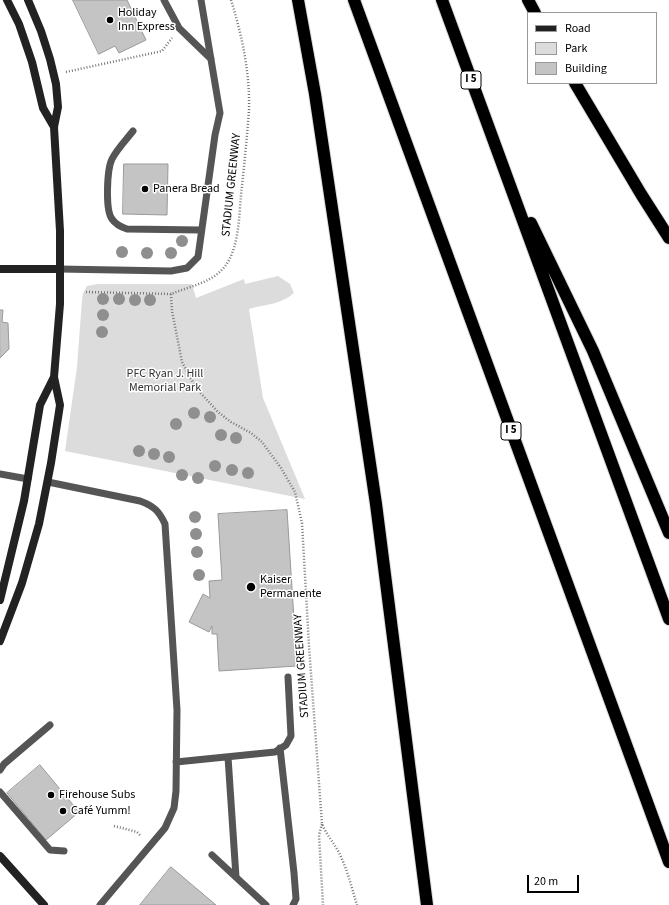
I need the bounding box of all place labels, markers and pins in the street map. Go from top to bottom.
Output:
place label: Holiday Inn Express [118,6,175,34]
marker: Holiday Inn Express [105,15,115,25]
place label: Panera Bread [153,182,220,196]
marker: Panera Bread [140,184,150,194]
place label: Kaiser Permanente [260,573,322,601]
marker: Kaiser Permanente [245,581,257,593]
place label: Firehouse Subs [59,788,135,802]
marker: Firehouse Subs [46,790,56,800]
place label: Café Yumm! [71,804,131,818]
marker: Café Yumm! [58,806,68,816]

